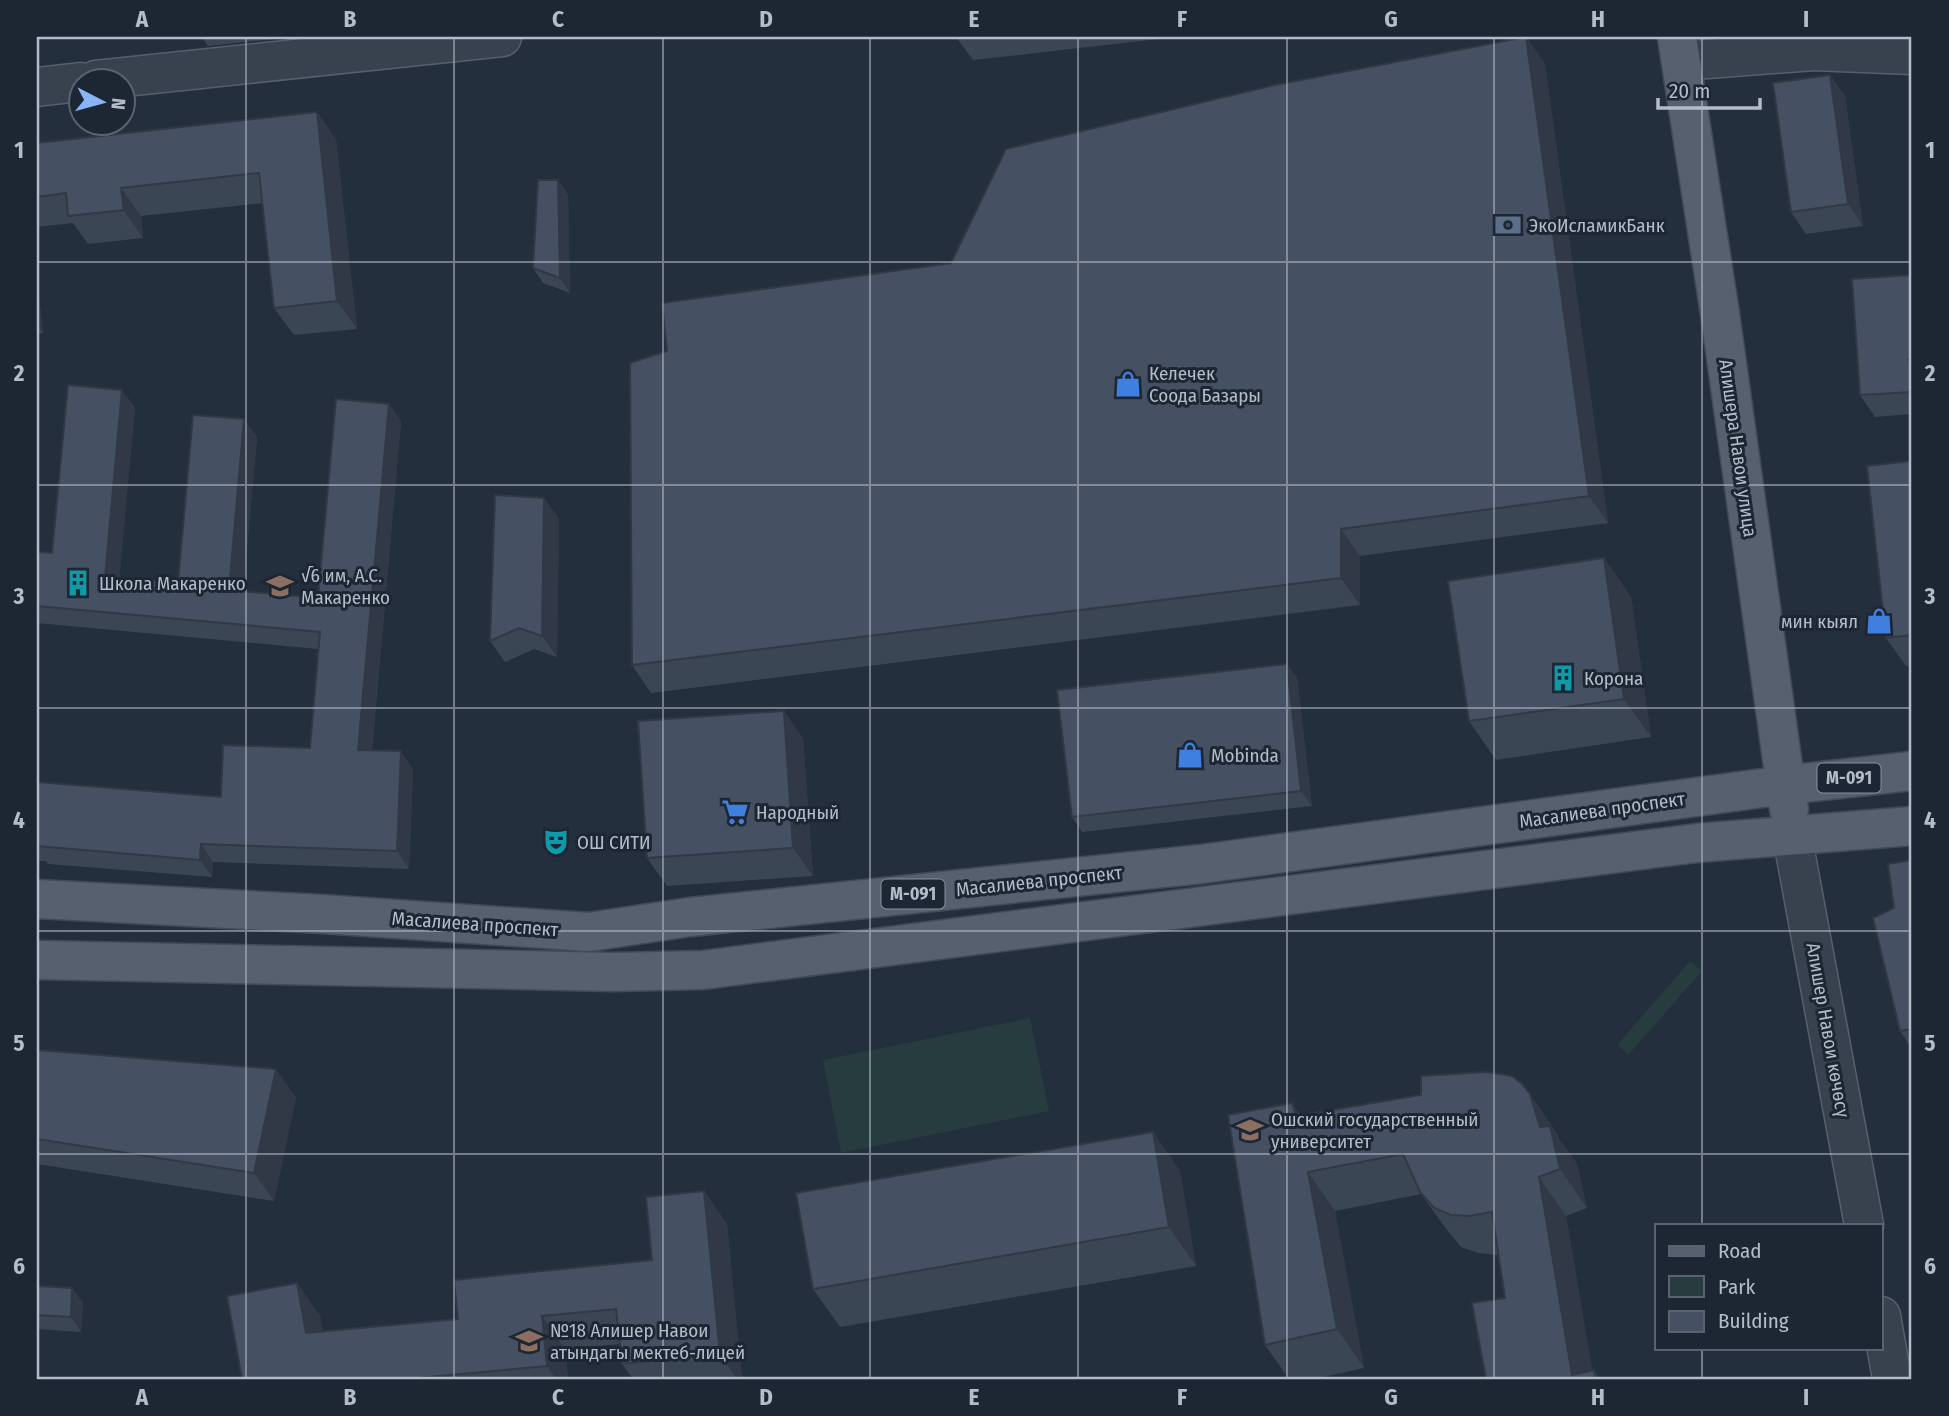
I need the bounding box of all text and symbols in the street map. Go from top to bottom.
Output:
text: A [135,5,149,33]
text: B [344,5,357,33]
text: C [552,5,564,33]
text: D [759,5,773,33]
text: E [969,5,980,33]
text: F [1177,5,1187,33]
text: G [1384,5,1398,33]
text: H [1591,5,1605,33]
text: I [1803,5,1809,33]
north arrow [66,66,136,136]
scale bar [1658,66,1760,110]
text: 20 m [1669,78,1710,104]
text: N [106,97,130,111]
text: 1 [14,136,24,164]
text: 1 [1925,136,1935,164]
bank icon: ЭкоИсламикБанк [1493,210,1523,240]
place label: ЭкоИсламикБанк [1529,214,1665,237]
street label: Алишера Навои улица [1714,358,1762,538]
text: 2 [13,359,25,387]
text: 2 [1924,359,1936,387]
place label: Келечек Соода Базары [1149,362,1261,407]
shop icon: Келечек Соода Базары [1113,369,1143,399]
place label: √6 им, А.С. Макаренко [301,564,390,609]
building icon: Школа Макаренко [63,568,93,598]
school or university icon: √6 им, А.С. Макаренко [265,571,295,601]
place label: Школа Макаренко [99,572,246,595]
text: 3 [13,582,25,610]
text: 3 [1924,582,1936,610]
shop icon: мин кыял [1864,606,1894,636]
place label: мин кыял [1781,610,1858,633]
building icon: Корона [1548,663,1578,693]
place label: Корона [1584,667,1643,690]
shop icon: Mobinda [1175,740,1205,770]
place label: Mobinda [1211,744,1279,767]
road number: М-091 [1818,764,1881,792]
street label: Масалиева проспект [1518,787,1687,833]
supermarket icon: Народный [720,797,750,827]
place label: Народный [756,801,839,824]
text: 4 [13,806,25,834]
text: 4 [1924,806,1936,834]
theatre icon: ОШ СИТИ [541,827,571,857]
place label: ОШ СИТИ [577,831,651,854]
street label: Масалиева проспект [955,861,1123,901]
road number: М-091 [881,880,944,908]
street label: Масалиева проспект [391,907,559,941]
street label: Алишер Навои көчөсү [1801,941,1855,1120]
text: 5 [13,1029,25,1057]
text: 5 [1924,1029,1936,1057]
place label: Ошский государственный университет [1271,1108,1479,1153]
school or university icon: Ошский государственный университет [1235,1115,1265,1145]
legend [1655,1224,1882,1350]
text: Road [1718,1238,1762,1264]
text: 6 [13,1252,25,1280]
text: 6 [1924,1252,1936,1280]
text: Park [1718,1274,1756,1300]
text: Building [1718,1308,1789,1334]
place label: №18 Алишер Навои атындагы мектеб-лицей [550,1319,745,1364]
school or university icon: №18 Алишер Навои атындагы мектеб-лицей [514,1326,544,1356]
text: A [135,1383,149,1411]
text: B [344,1383,357,1411]
text: C [552,1383,564,1411]
text: D [759,1383,773,1411]
text: E [969,1383,980,1411]
text: F [1177,1383,1187,1411]
text: G [1384,1383,1398,1411]
text: H [1591,1383,1605,1411]
text: I [1803,1383,1809,1411]

